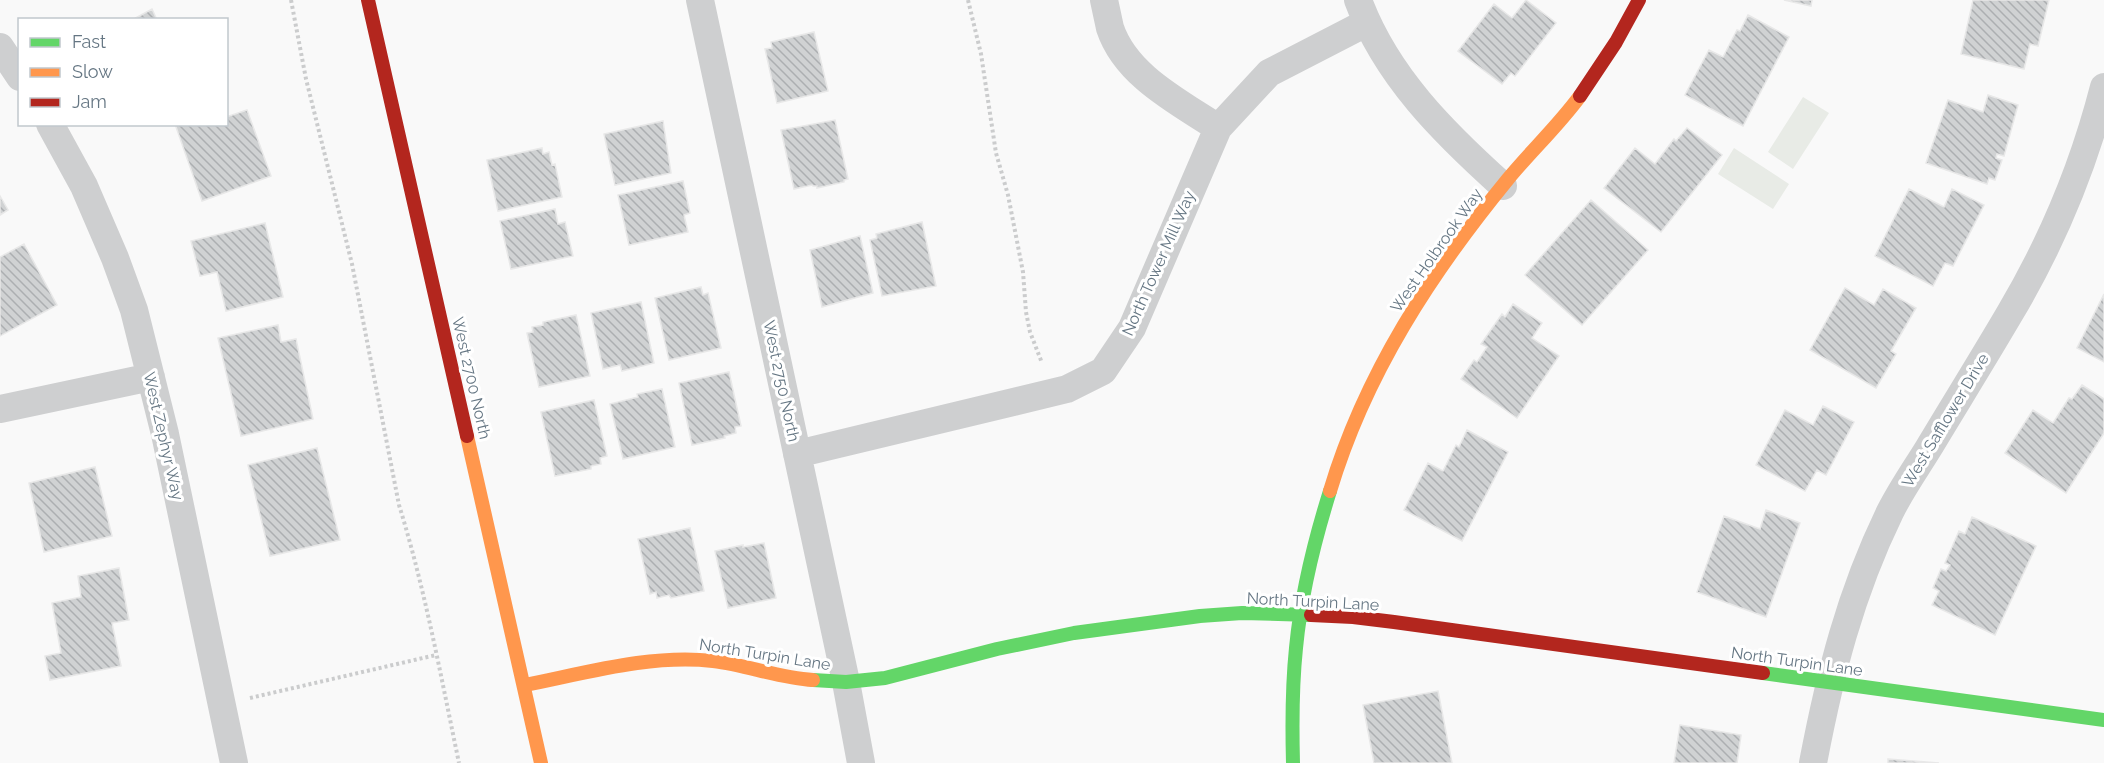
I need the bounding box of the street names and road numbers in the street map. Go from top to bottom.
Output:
street label: West Holbrook Way [1386,184,1487,316]
street label: North Tower Mill Way [1118,188,1199,339]
street label: West 2700 North [448,315,495,441]
street label: West 2750 North [759,319,804,443]
street label: West Safflower Drive [1898,350,1993,491]
street label: West Zephyr Way [140,370,188,502]
street label: North Turpin Lane [1246,589,1380,614]
street label: North Turpin Lane [698,635,832,674]
street label: North Turpin Lane [1730,643,1864,680]

